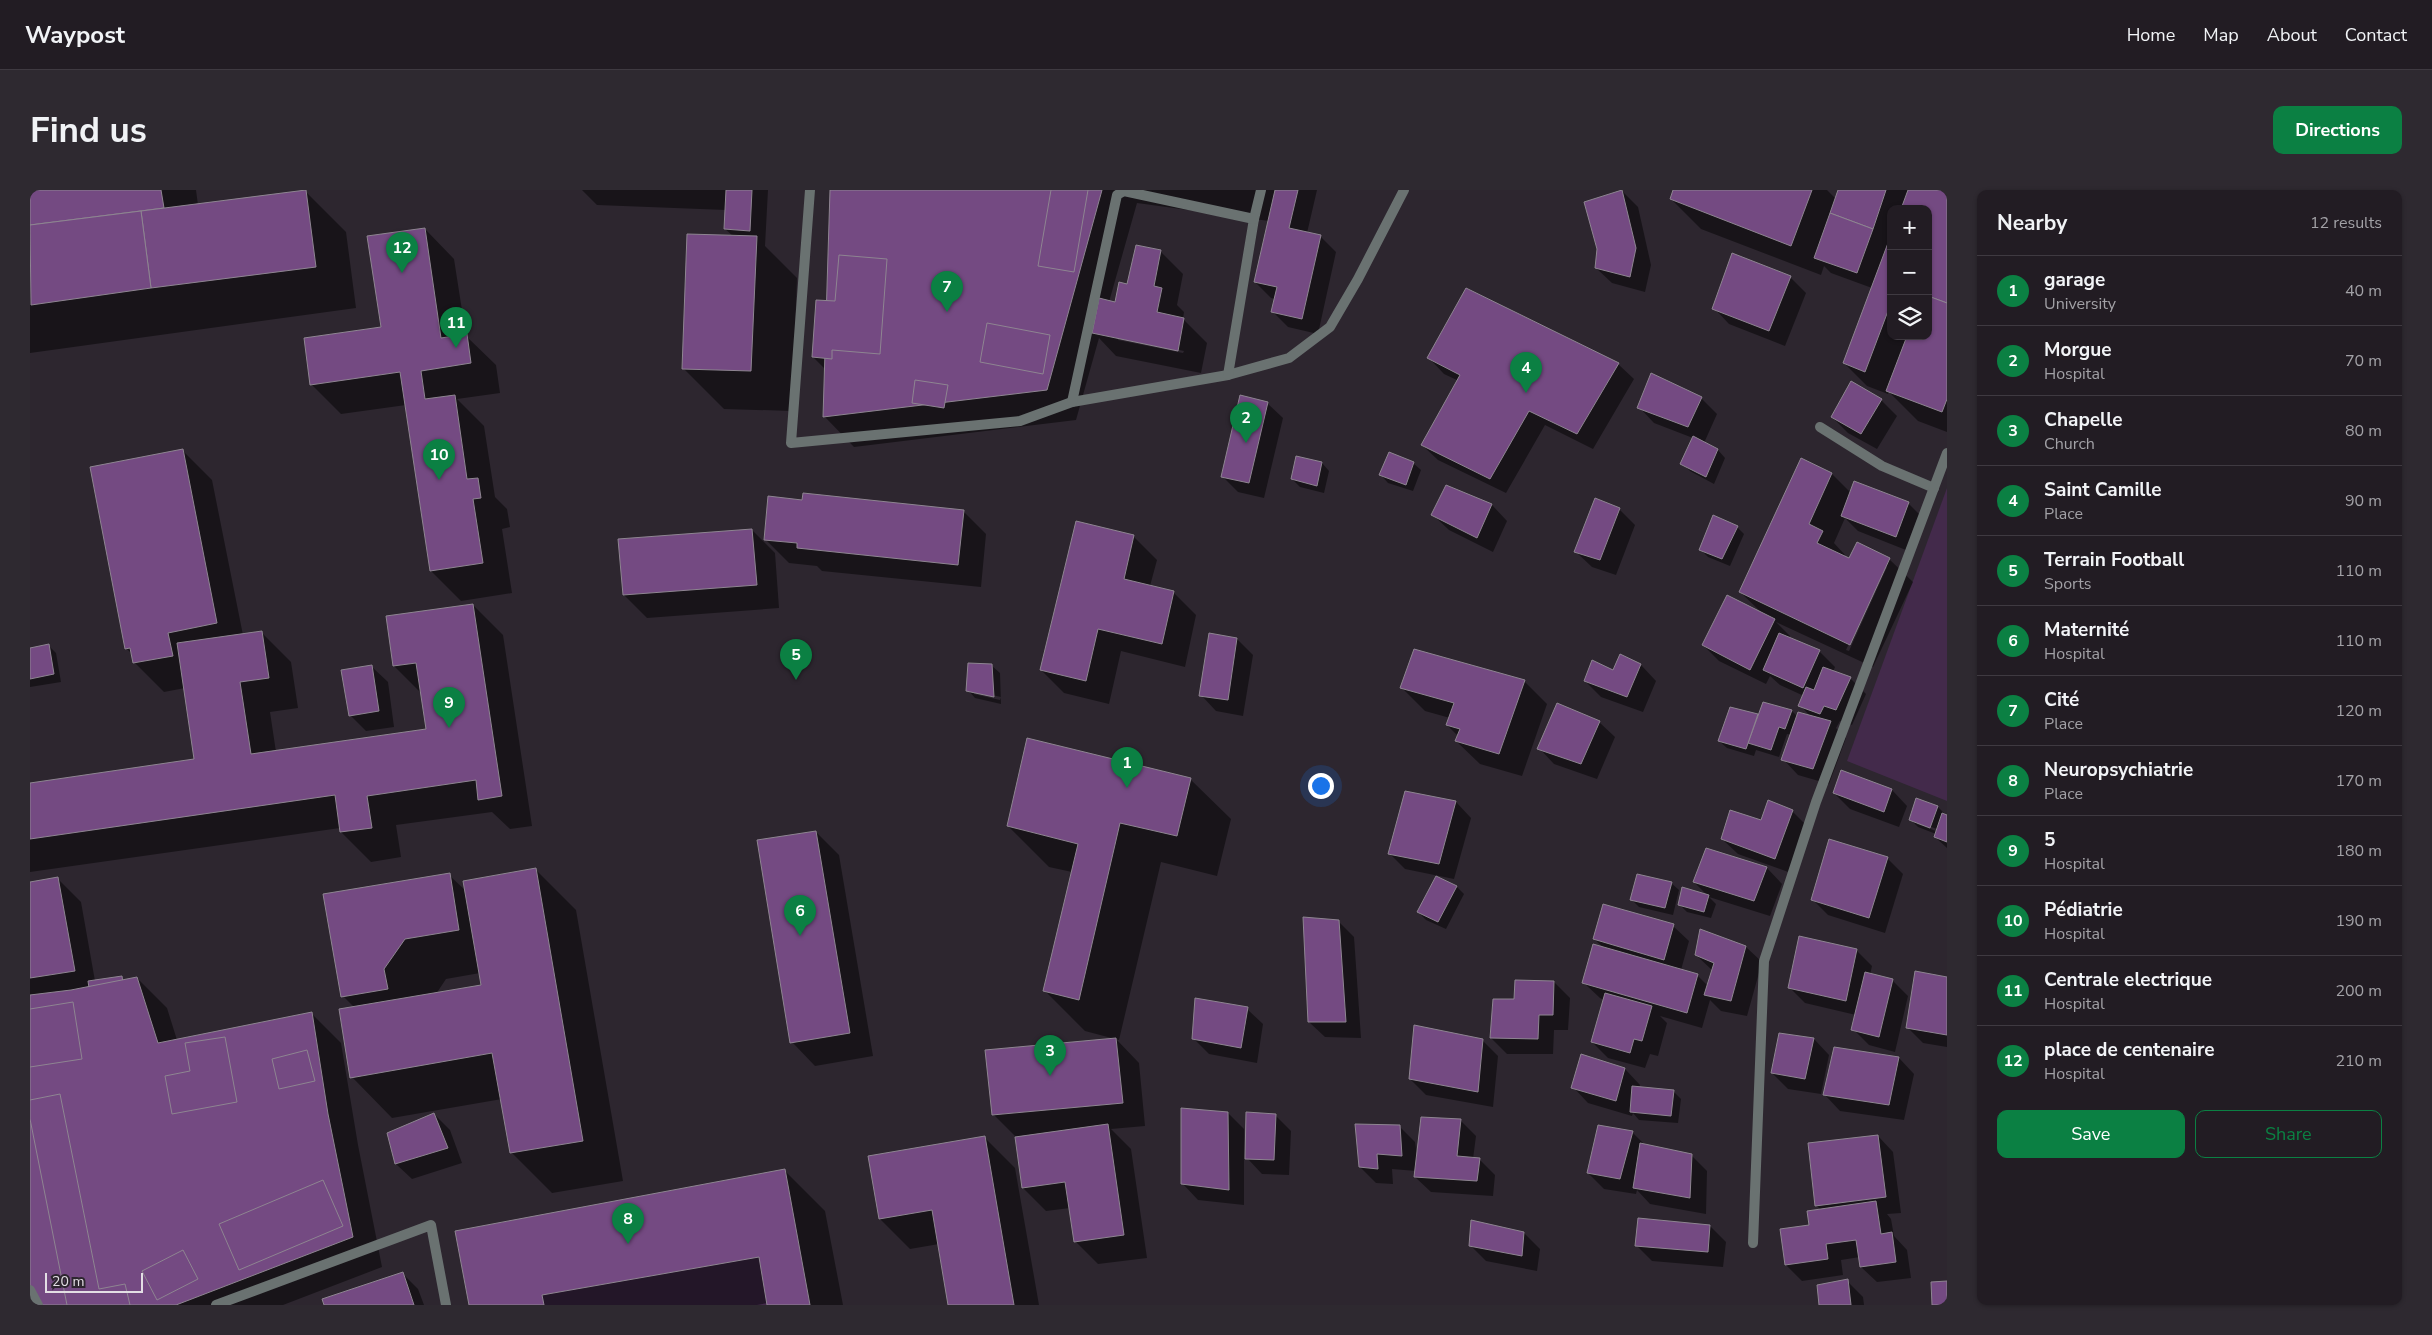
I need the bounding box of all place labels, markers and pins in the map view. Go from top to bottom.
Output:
pin: 12 [386,232,418,273]
pin: 7 [931,271,963,312]
pin: 11 [440,307,472,348]
pin: 4 [1510,352,1542,393]
pin: 2 [1230,402,1262,443]
pin: 10 [423,439,455,480]
pin: 5 [780,639,812,680]
pin: 9 [433,687,465,728]
pin: 1 [1111,747,1143,788]
pin: 6 [784,895,816,936]
pin: 3 [1034,1035,1066,1076]
pin: 8 [612,1203,644,1244]

